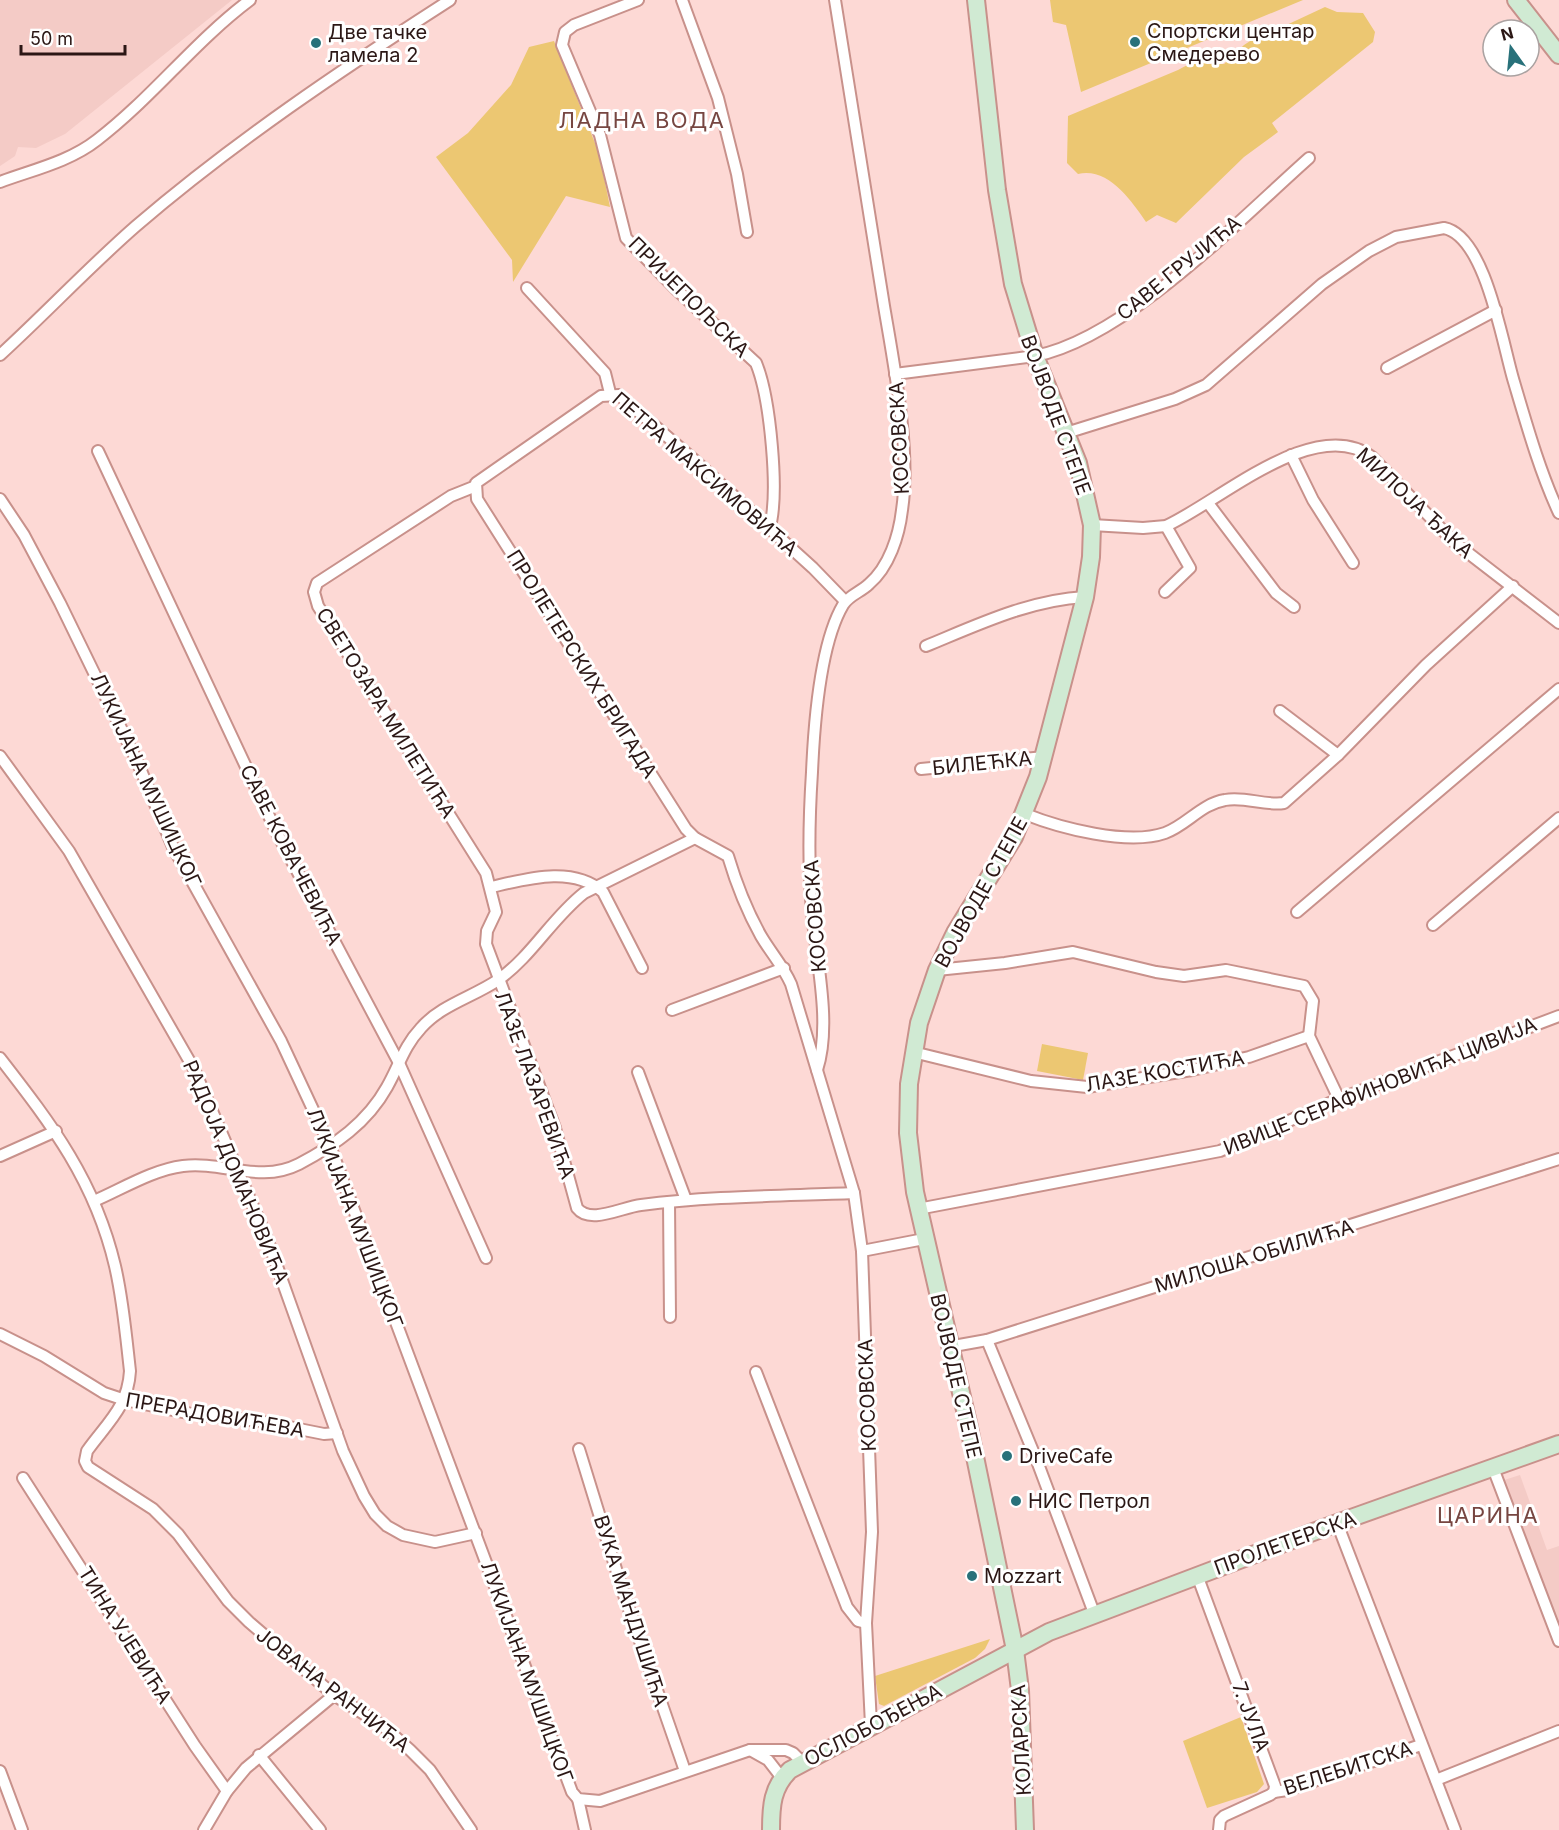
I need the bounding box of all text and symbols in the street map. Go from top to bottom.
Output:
scale bar [21,18,124,56]
north arrow [1481,18,1541,78]
place label: Спортски центар Смедерево [1147,19,1315,66]
place label: Две тачке ламела 2 [328,20,427,67]
text: N [1499,22,1516,45]
text: 50 m [30,28,73,49]
marker: Спортски центар Смедерево [1128,35,1142,49]
marker: Две тачке ламела 2 [309,36,323,50]
district label: ЛАДНА ВОДА [559,107,725,133]
street label: САВЕ ГРУЈИЋА [1112,210,1246,325]
street label: ПРИЈЕПОЉСКА [624,232,754,362]
street label: ВОЈВОДЕ СТЕПЕ [1016,332,1096,498]
street label: КОСОВСКА [884,381,914,495]
street label: ПЕТРА МАКСИМОВИЋА [607,387,803,561]
street label: МИЛОЈА ЂАКА [1352,443,1479,563]
street label: ПРОЛЕТЕРСКИХ БРИГАДА [502,545,662,783]
street label: СВЕТОЗАРА МИЛЕТИЋА [311,603,461,823]
street label: ЛУКИЈАНА МУШИЦКОГ [86,669,206,891]
street label: БИЛЕЋКА [931,746,1033,780]
street label: САВЕ КОВАЧЕВИЋА [235,761,347,949]
street label: ВОЈВОДЕ СТЕПЕ [930,812,1032,972]
street label: КОСОВСКА [799,859,831,973]
street label: ЛАЗЕ ЛАЗАРЕВИЋА [490,988,580,1182]
street label: ИВИЦЕ СЕРАФИНОВИЋА ЦИВИЈА [1220,1012,1540,1160]
street label: ЛАЗЕ КОСТИЋА [1084,1045,1247,1097]
street label: РАДОЈА ДОМАНОВИЋА [178,1057,294,1288]
street label: ЛУКИЈАНА МУШИЦКОГ [302,1104,408,1332]
street label: МИЛОША ОБИЛИЋА [1152,1214,1357,1298]
street label: ВОЈВОДЕ СТЕПЕ [925,1291,987,1461]
street label: КОСОВСКА [853,1338,881,1452]
street label: ПРЕРАДОВИЋЕВА [124,1387,306,1443]
place label: DriveCafe [1019,1444,1113,1468]
marker: DriveCafe [1000,1449,1014,1463]
place label: НИС Петрол [1028,1489,1150,1513]
marker: НИС Петрол [1009,1494,1023,1508]
district label: ЦАРИНА [1437,1502,1539,1528]
street label: ПРОЛЕТЕРСКА [1211,1506,1360,1580]
street label: ВУКА МАНДУШИЋА [589,1512,673,1710]
street label: ЛУКИЈАНА МУШИЦКОГ [476,1558,578,1786]
street label: ТИНА УЈЕВИЋА [73,1562,177,1708]
place label: Mozzart [984,1564,1062,1588]
marker: Mozzart [965,1569,979,1583]
street label: ЈОВАНА РАНЧИЋА [251,1623,415,1758]
street label: ОСЛОБОЂЕЊА [800,1679,946,1771]
street label: 7. ЈУЛА [1227,1679,1275,1756]
street label: КОЛАРСКА [1006,1684,1036,1796]
street label: ВЕЛЕБИТСКА [1280,1736,1416,1800]

